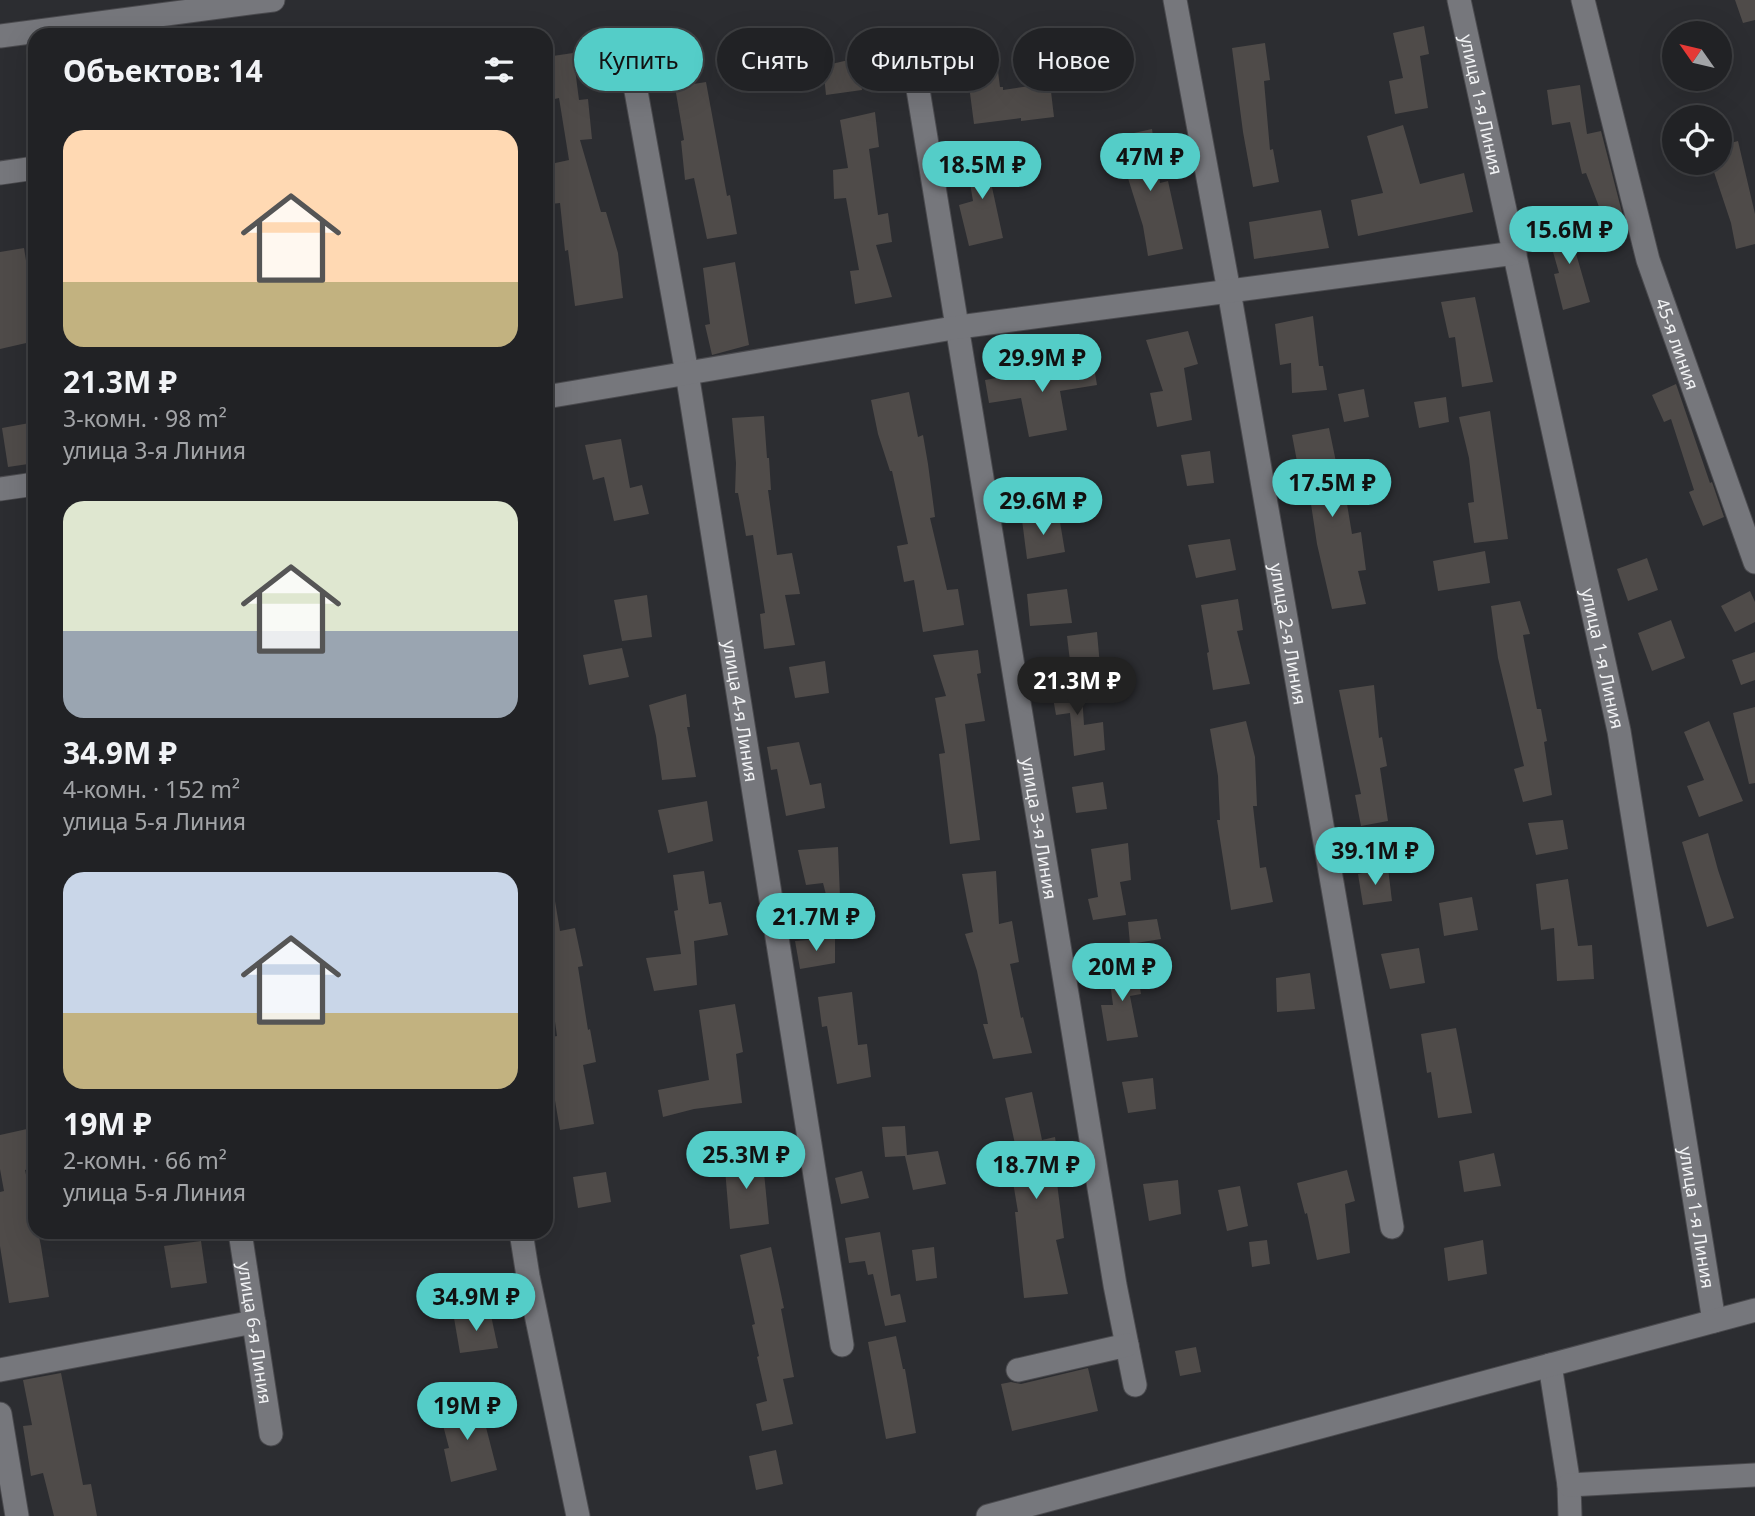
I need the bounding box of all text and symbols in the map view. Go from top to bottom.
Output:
north arrow [1662,21,1732,91]
map controls [1662,21,1732,175]
chip: Купить [574,28,703,91]
chip: Снять [717,28,833,91]
chip: Фильтры [847,28,999,91]
chip: Новое [1013,28,1134,91]
street label: улица 1-я Линия [1455,32,1509,177]
text: Объектов: 14 [63,50,263,91]
icon: filters [480,51,518,89]
button: locate [1662,105,1732,175]
pin: 47M ₽ [1101,134,1199,193]
text: 47M ₽ [1116,140,1184,172]
pin: 18.5M ₽ [917,142,1047,201]
text: 18.5M ₽ [938,148,1026,180]
icon: home [228,175,354,301]
pin: 15.6M ₽ [1504,206,1634,266]
text: 15.6M ₽ [1525,213,1613,245]
street label: 45-я линия [1650,295,1705,393]
pin: 29.9M ₽ [977,334,1107,394]
text: 29.9M ₽ [998,341,1086,373]
text: 21.3M ₽ [63,361,177,402]
text: 3-комн. · 98 m² [63,402,227,434]
text: улица 3-я Линия [63,434,246,466]
pin: 17.5M ₽ [1267,460,1397,519]
text: 17.5M ₽ [1288,466,1376,498]
pin: 29.6M ₽ [978,477,1108,537]
text: 29.6M ₽ [999,484,1087,516]
icon: home [228,546,354,672]
street label: улица 2-я Линия [1265,561,1313,707]
street label: улица 1-я Линия [1576,586,1630,731]
street label: улица 4-я Линия [718,638,764,784]
pin: 21.3M ₽ [1012,658,1142,717]
text: 21.3M ₽ [1033,664,1121,696]
text: 34.9M ₽ [63,732,177,773]
street label: улица 3-я Линия [1016,756,1063,901]
text: 4-комн. · 152 m² [63,773,240,805]
text: улица 5-я Линия [63,805,246,837]
pin: 39.1M ₽ [1310,828,1440,887]
text: 39.1M ₽ [1331,834,1419,866]
pin: 21.7M ₽ [751,894,881,953]
text: 21.7M ₽ [772,900,860,932]
icon: home [228,917,354,1043]
pin: 20M ₽ [1073,944,1171,1003]
text: 20M ₽ [1088,950,1156,982]
text: 19M ₽ [63,1103,151,1144]
pin: 25.3M ₽ [681,1132,811,1191]
text: 25.3M ₽ [702,1138,790,1170]
pin: 18.7M ₽ [971,1142,1101,1201]
text: 2-комн. · 66 m² [63,1144,227,1176]
street label: улица 1-я Линия [1674,1145,1721,1290]
text: 18.7M ₽ [992,1148,1080,1180]
text: улица 5-я Линия [63,1176,246,1208]
street label: улица 6-я Линия [233,1260,278,1405]
pin: 34.9M ₽ [411,1274,541,1333]
text: 34.9M ₽ [432,1280,520,1312]
pin: 19M ₽ [418,1382,516,1442]
text: 19M ₽ [433,1389,501,1421]

